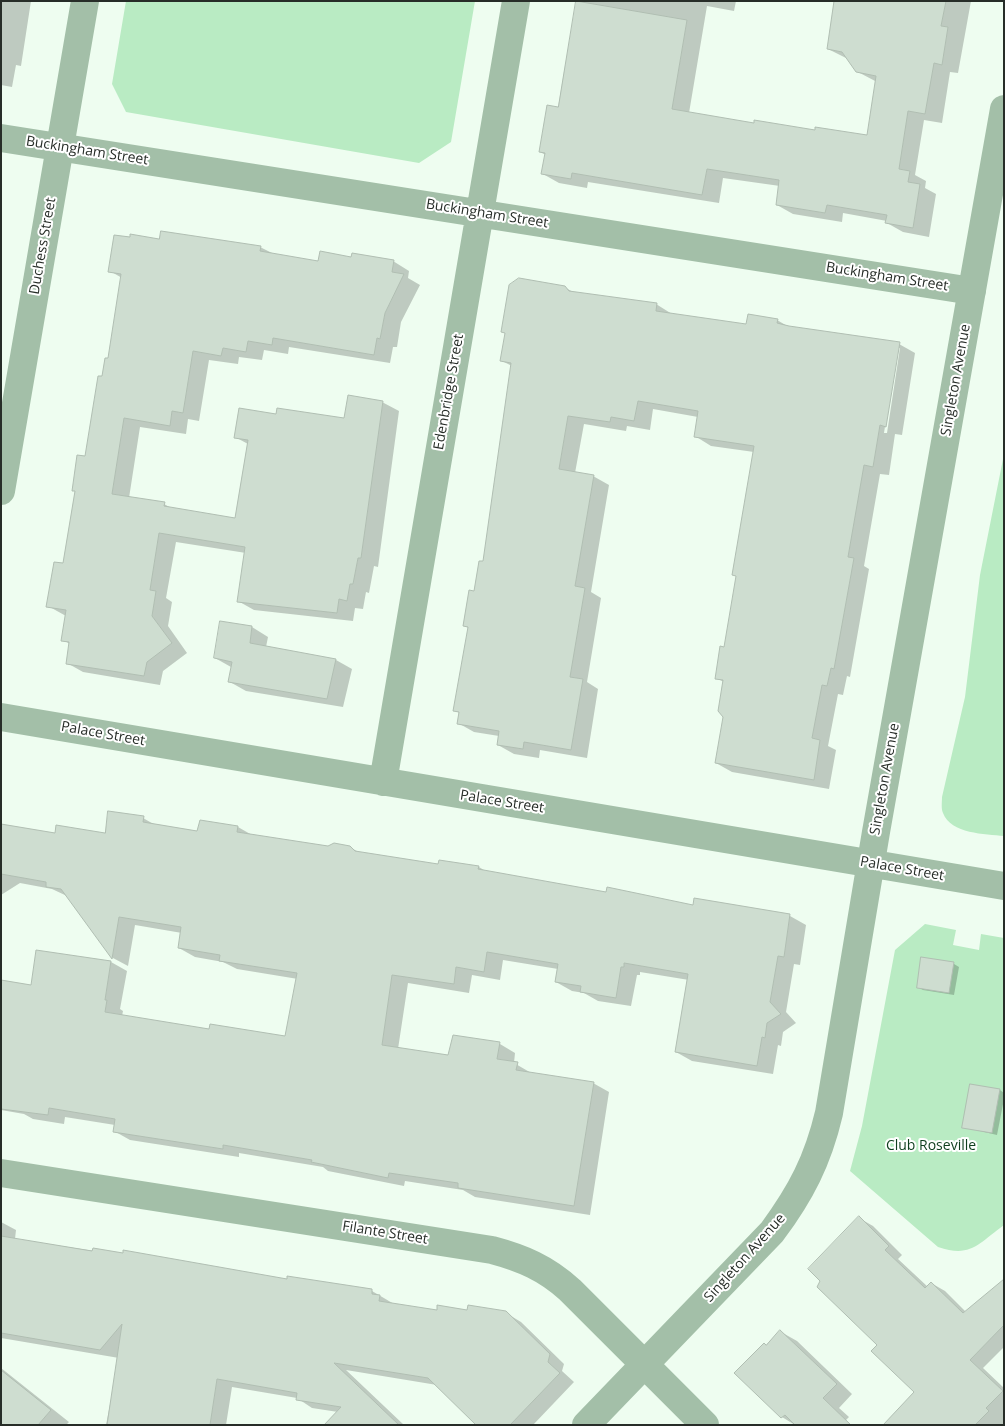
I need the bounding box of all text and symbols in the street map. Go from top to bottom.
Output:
street label: Buckingham Street [25,133,149,169]
street label: Duchess Street [26,196,60,296]
street label: Buckingham Street [425,196,549,232]
street label: Buckingham Street [825,259,949,295]
street label: Singleton Avenue [938,323,974,437]
street label: Edenbridge Street [431,333,467,451]
street label: Palace Street [60,718,146,750]
street label: Singleton Avenue [867,722,903,836]
street label: Palace Street [459,787,545,817]
street label: Palace Street [859,853,945,885]
park label: Club Roseville [886,1138,976,1154]
street label: Singleton Avenue [701,1210,789,1306]
street label: Filante Street [341,1218,429,1248]

